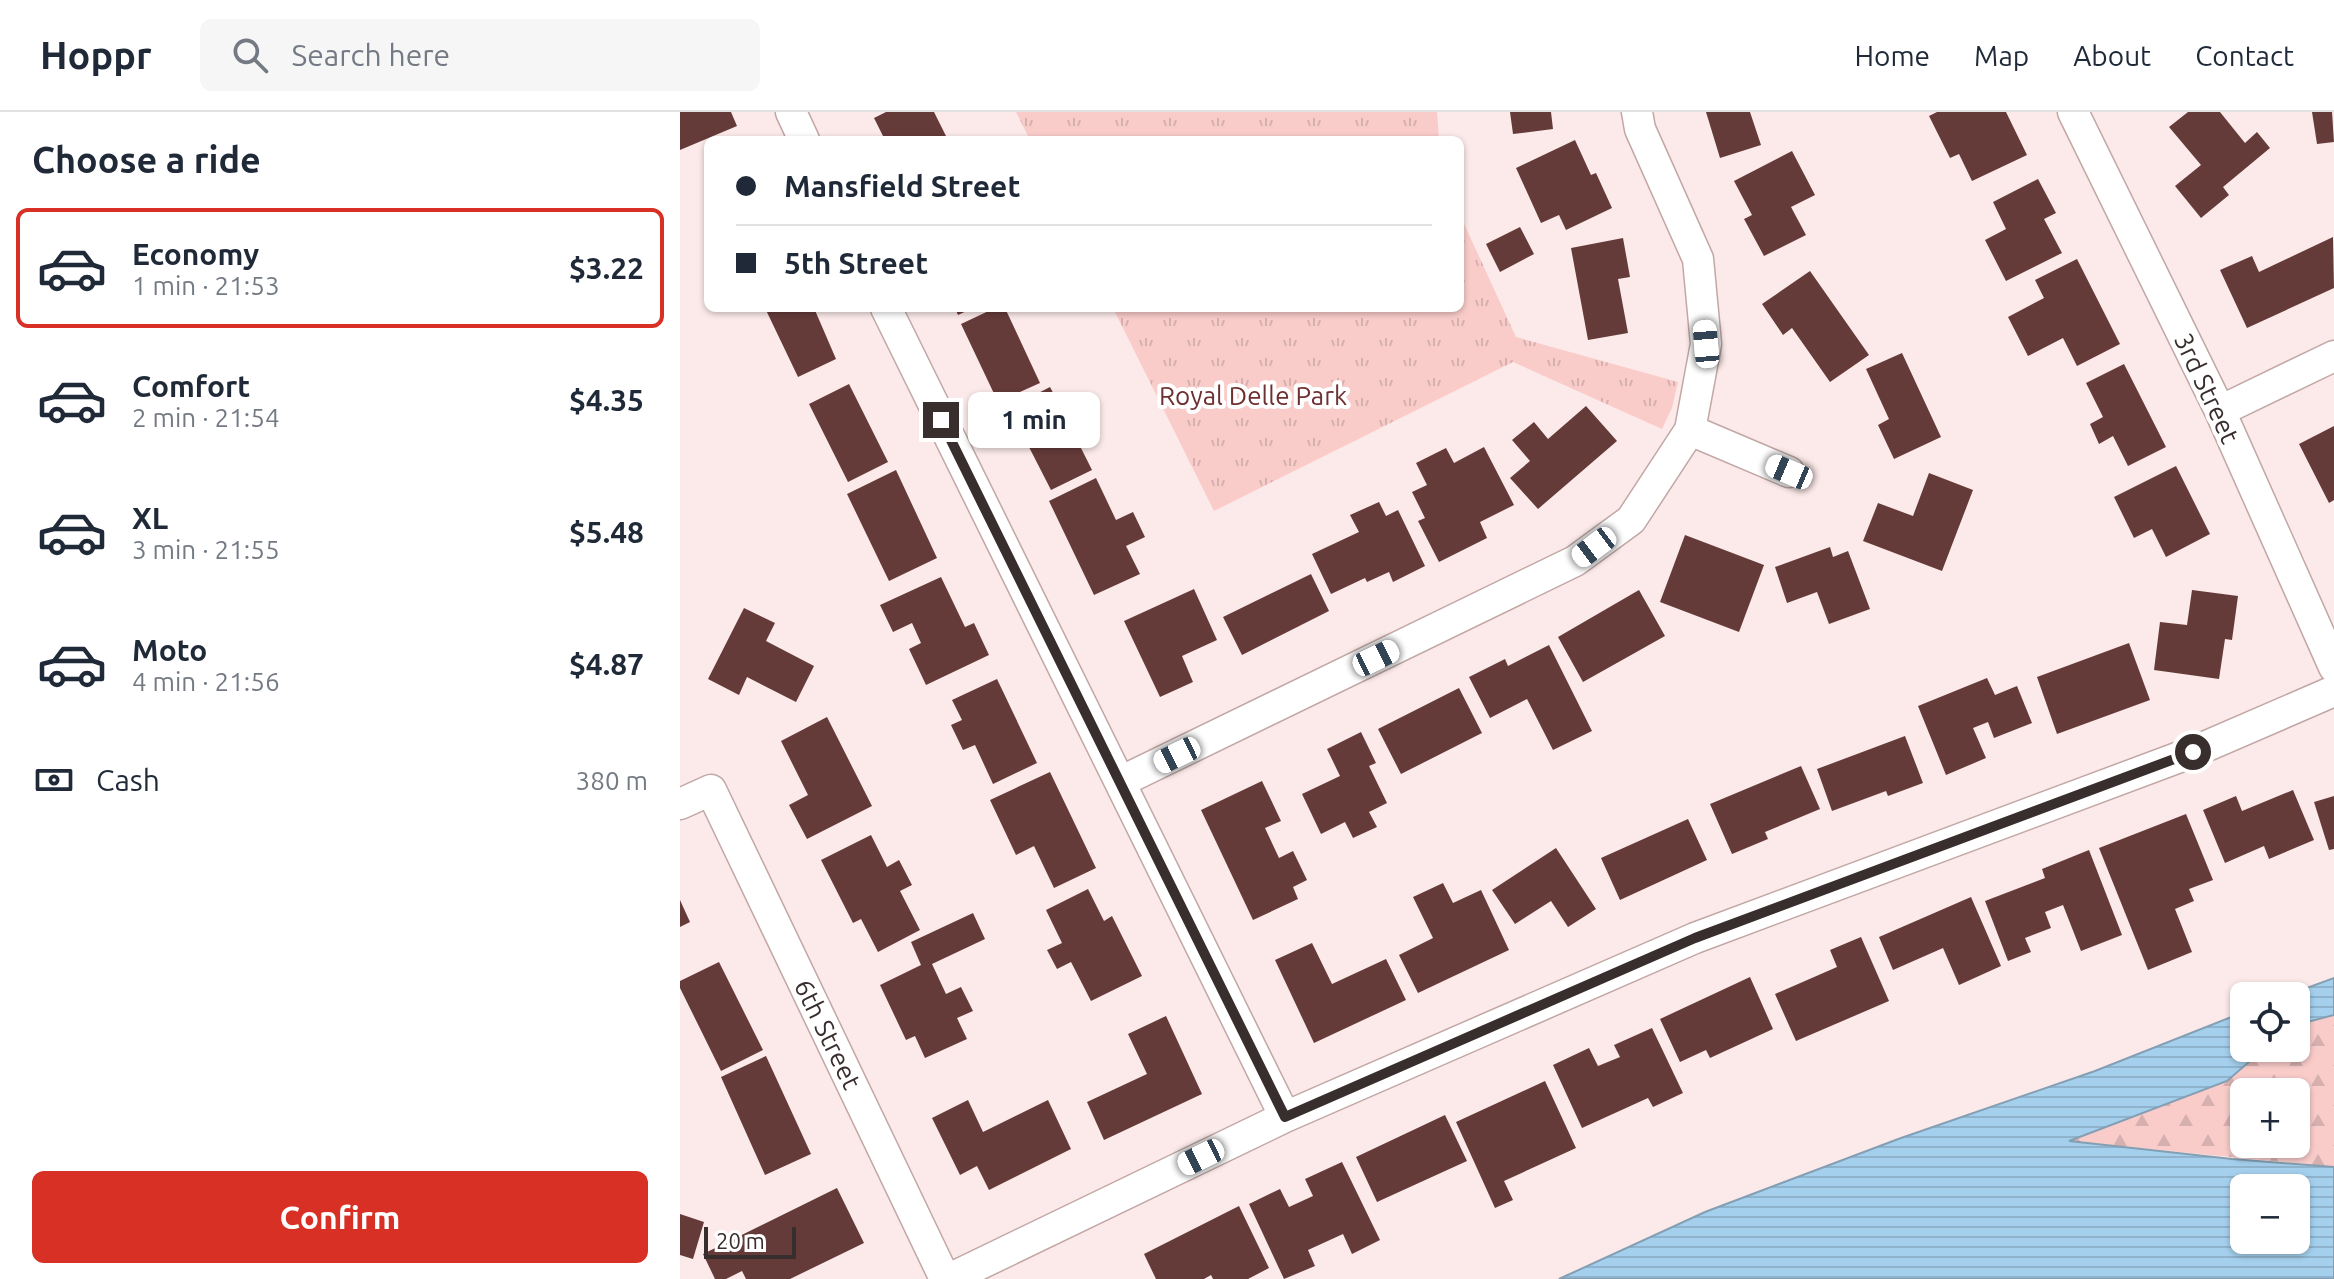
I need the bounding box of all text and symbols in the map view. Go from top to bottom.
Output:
search box [200,19,760,91]
icon: search [228,33,272,77]
text: Hoppr [40,34,152,76]
text: Search here [292,38,450,72]
text: Home [1855,40,1930,71]
text: Map [1974,40,2029,71]
text: About [2073,40,2151,71]
text: Contact [2195,40,2294,71]
text: Choose a ride [32,139,261,180]
text: Mansfield Street [784,169,1020,203]
icon: car [36,232,108,304]
text: Economy [132,237,259,271]
text: 5th Street [784,246,928,280]
text: $3.22 [569,251,644,285]
text: 1 min · 21:53 [132,271,280,300]
car [1692,319,1720,369]
street label: 3rd Street [2169,328,2245,448]
icon: car [36,364,108,436]
text: Comfort [132,369,250,403]
park label: Royal Delle Park [1159,381,1347,410]
text: $4.35 [569,383,644,417]
callout: 1 min [969,392,1101,448]
route end [923,402,959,438]
text: 2 min · 21:54 [132,403,280,432]
text: 1 min [1001,405,1067,434]
car [1762,452,1816,492]
icon: car [36,496,108,568]
text: XL [132,501,168,535]
text: $5.48 [569,515,644,549]
car [1568,523,1620,571]
text: 3 min · 21:55 [132,535,280,564]
icon: car [36,628,108,700]
text: Moto [132,633,207,667]
car [1349,637,1403,679]
text: $4.87 [569,647,644,681]
text: 4 min · 21:56 [132,667,280,696]
car [1150,734,1204,776]
route start [2175,734,2211,770]
icon: cash [32,758,76,802]
text: Cash [96,763,160,797]
text: 380 m [576,766,648,795]
street label: 6th Street [789,974,867,1094]
map controls [2230,982,2310,1254]
button: locate [2230,982,2310,1062]
button: + [2230,1078,2310,1158]
car [1174,1136,1228,1178]
button: Confirm [32,1171,648,1263]
button: − [2230,1174,2310,1254]
scale bar [704,1223,796,1259]
text: 20 m [716,1228,765,1253]

